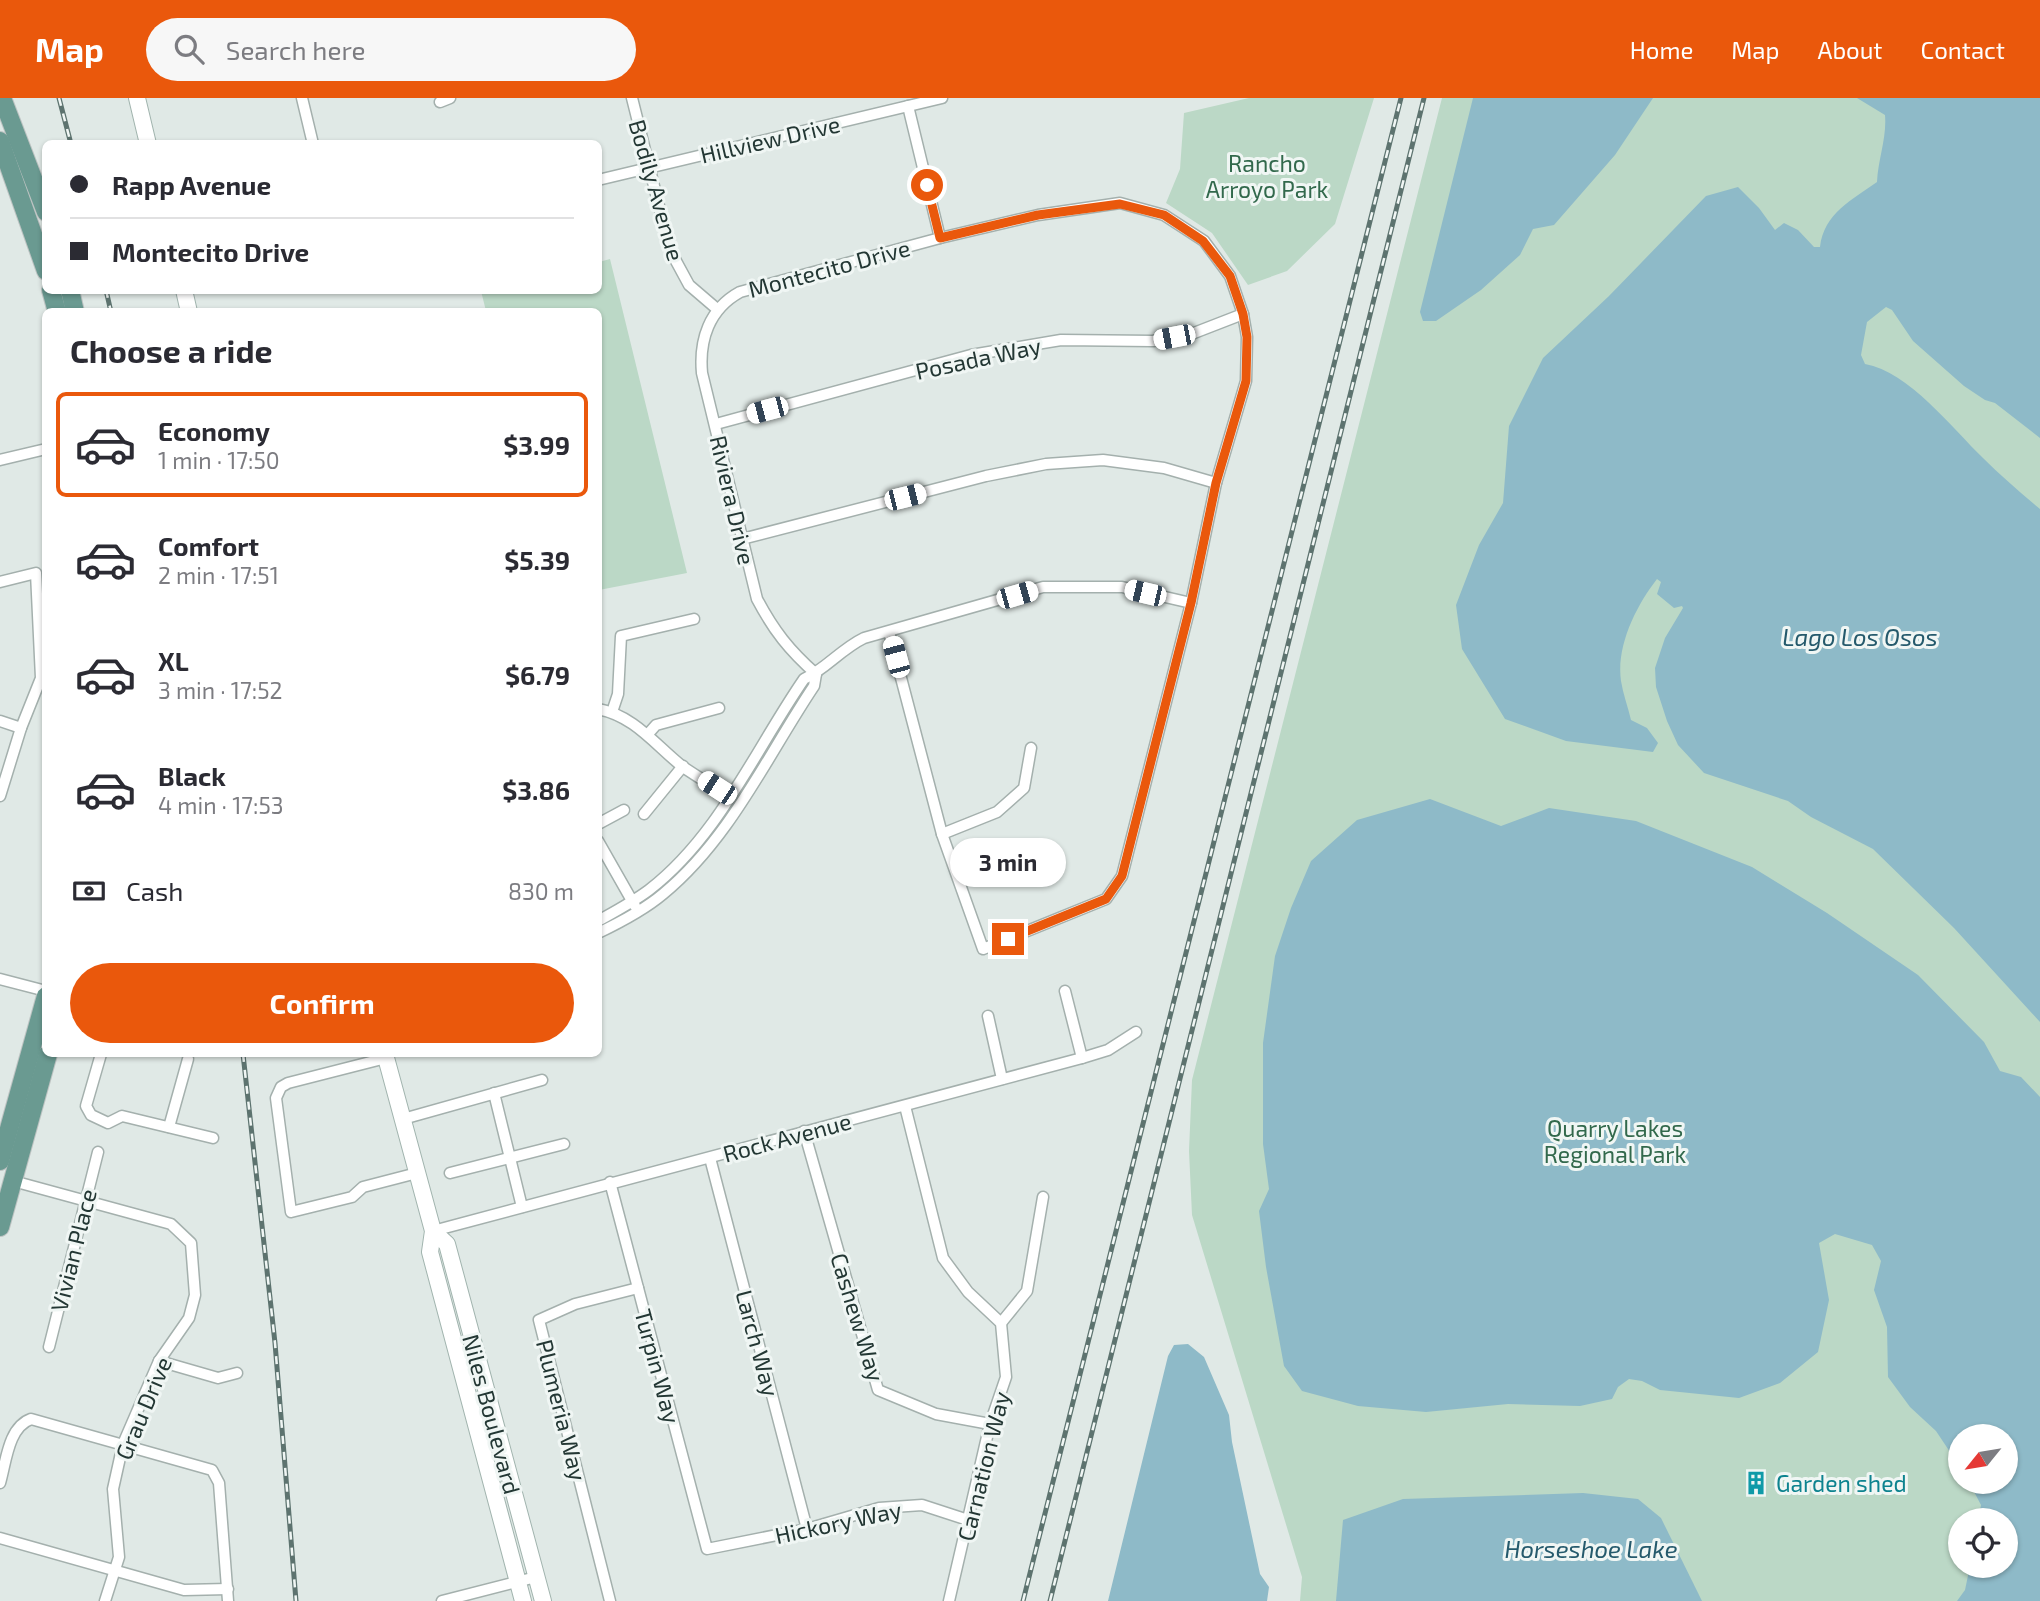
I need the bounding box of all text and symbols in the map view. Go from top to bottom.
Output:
search box [146,18,636,81]
text: Map [35,29,104,69]
icon: search [170,30,208,68]
text: Search here [226,34,365,65]
text: Home [1630,35,1693,64]
text: Map [1731,35,1779,64]
text: About [1817,35,1883,64]
text: Contact [1921,35,2005,64]
street label: Hillview Drive [697,109,843,169]
street label: Bodily Avenue [623,116,691,264]
park label: Rancho Arroyo Park [1206,149,1329,203]
text: Rapp Avenue [112,169,271,200]
route start [911,169,943,201]
street label: Montecito Drive [745,233,913,303]
text: Montecito Drive [112,236,309,267]
car [1152,323,1197,351]
text: Choose a ride [70,331,273,369]
street label: Posada Way [913,331,1043,385]
car [744,394,791,426]
icon: car [74,413,137,476]
text: Economy [158,415,270,446]
text: $3.99 [503,429,570,460]
street label: Riviera Drive [705,433,761,567]
text: 1 min · 17:50 [158,446,280,474]
car [883,482,928,512]
icon: car [74,528,137,591]
text: Comfort [158,530,259,561]
text: $5.39 [504,544,570,575]
text: 2 min · 17:51 [158,561,279,589]
car [1123,578,1168,608]
car [994,579,1041,611]
water label: Lago Los Osos [1782,622,1938,651]
car [881,634,912,680]
icon: car [74,643,137,706]
text: XL [158,645,189,676]
text: $6.79 [505,659,570,690]
text: 3 min · 17:52 [158,676,282,704]
icon: car [74,758,137,821]
text: Black [158,760,226,791]
car [694,768,741,808]
text: $3.86 [502,774,570,805]
text: 4 min · 17:53 [158,791,284,819]
callout: 3 min [950,838,1066,886]
text: 3 min [979,848,1037,876]
icon: cash [70,872,108,910]
text: Cash [126,875,183,906]
text: 830 m [508,877,574,905]
route end [992,923,1024,955]
button: Confirm [70,963,574,1043]
street label: Rock Avenue [720,1106,854,1168]
park label: Quarry Lakes Regional Park [1544,1114,1687,1168]
street label: Vivian Place [44,1186,102,1314]
street label: Cashew Way [825,1249,891,1385]
street label: Larch Way [730,1287,786,1399]
street label: Turpin Way [629,1306,687,1426]
street label: Niles Boulevard [457,1331,527,1497]
street label: Plumeria Way [531,1336,593,1484]
street label: Grau Drive [109,1352,177,1464]
street label: Carnation Way [951,1388,1015,1544]
north arrow [1948,1424,2018,1494]
map controls [1948,1424,2018,1578]
building icon: Garden shed [1742,1469,1770,1497]
place label: Garden shed [1776,1469,1907,1497]
street label: Hickory Way [772,1495,904,1549]
button: locate [1948,1508,2018,1578]
water label: Horseshoe Lake [1504,1534,1678,1563]

